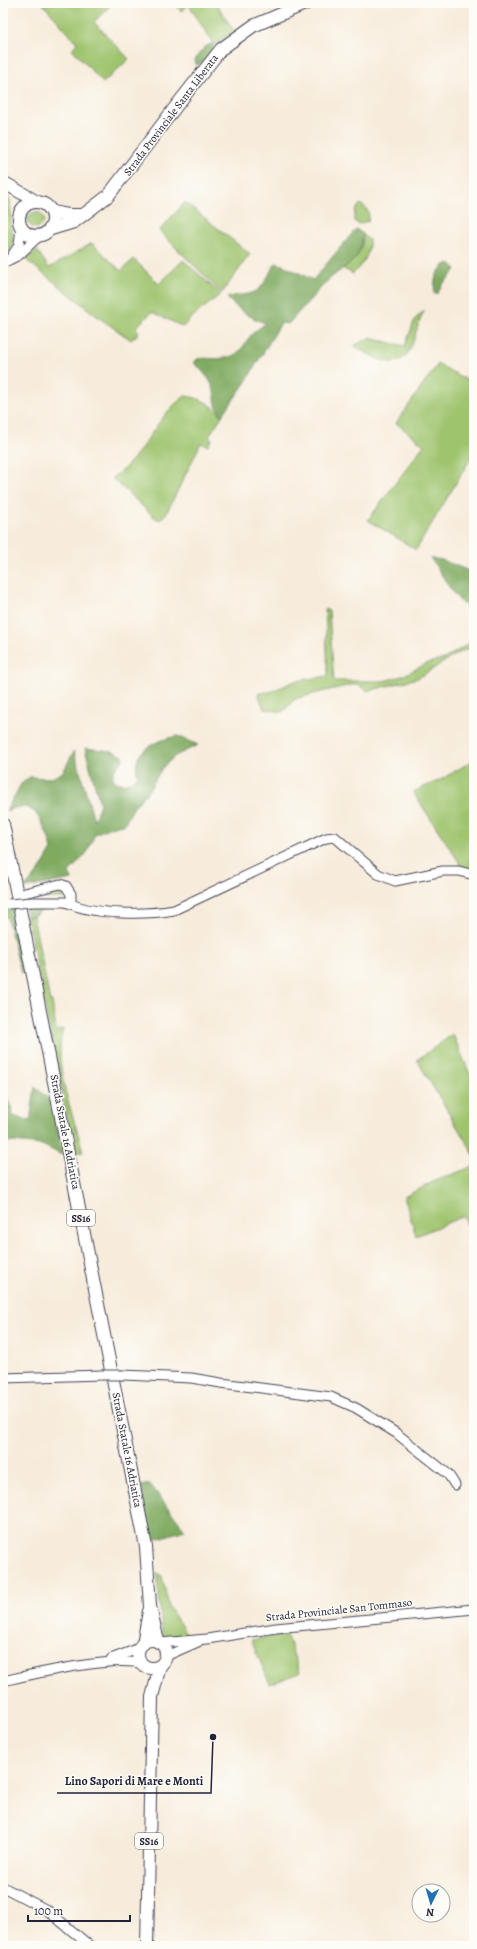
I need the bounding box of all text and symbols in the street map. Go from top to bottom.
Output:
street label: Strada Provinciale Santa Liberata [120,50,222,179]
street label: Strada Statale 16 Adriatica [46,1073,84,1192]
road number: SS16 [67,1210,95,1226]
street label: Strada Statale 16 Adriatica [108,1391,146,1510]
street label: Strada Provinciale San Tommaso [265,1595,413,1625]
callout: Lino Sapori di Mare e Monti [57,1769,211,1793]
text: Lino Sapori di Mare e Monti [65,1773,204,1789]
road number: SS16 [135,1833,163,1849]
north arrow [411,1883,451,1923]
scale bar [28,1897,130,1923]
text: 100 m [34,1903,63,1919]
text: N [426,1905,435,1920]

